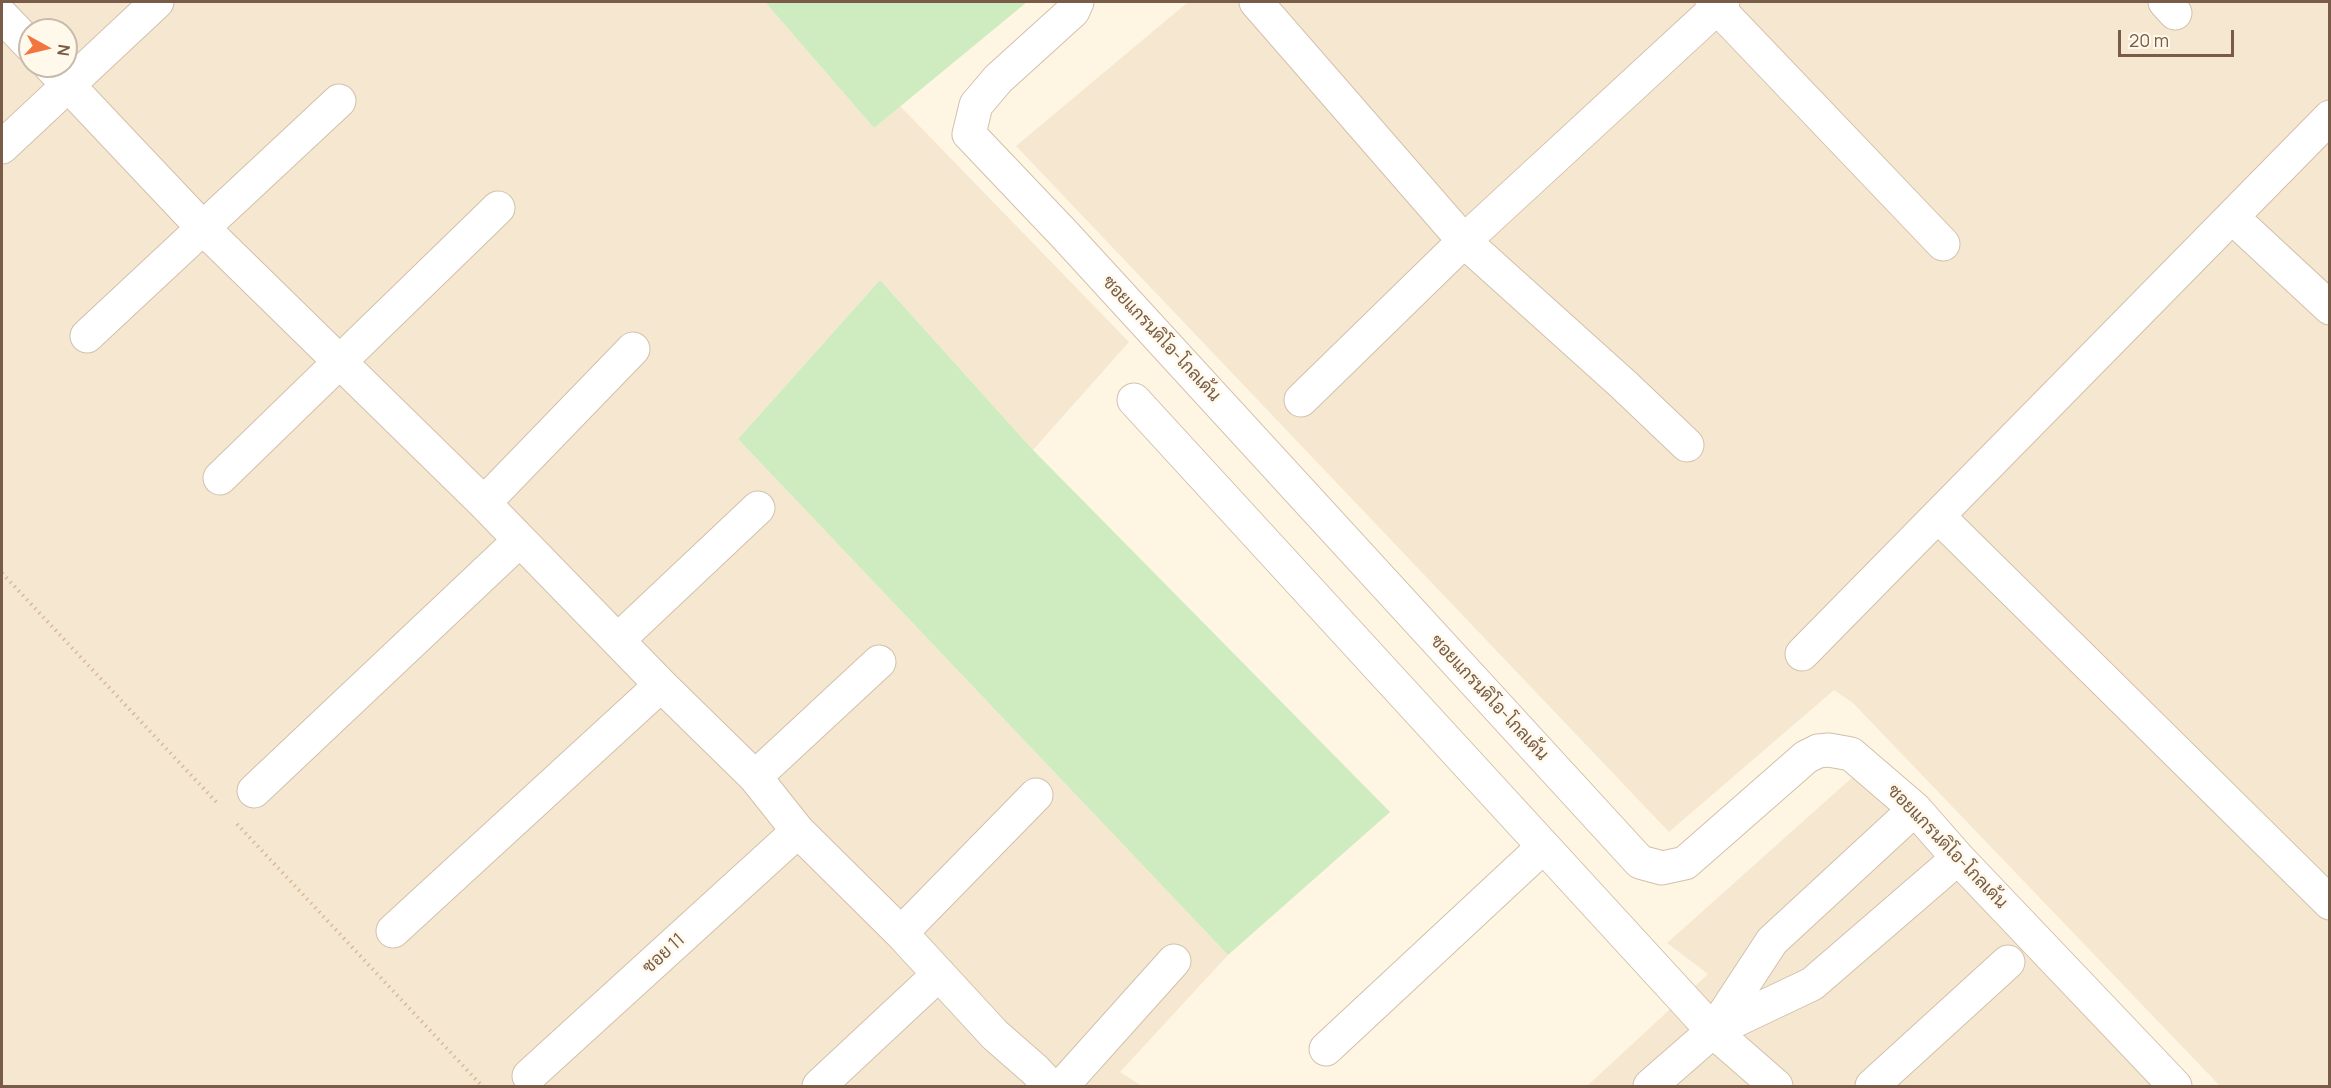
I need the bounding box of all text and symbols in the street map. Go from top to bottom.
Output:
north arrow [18,18,78,78]
scale bar [2121,18,2236,56]
text: 20 m [2129,28,2169,52]
text: N [52,43,76,57]
street label: ซอยแกรนดิโอ-โกลเด้น [1097,272,1225,406]
street label: ซอยแกรนดิโอ-โกลเด้น [1425,631,1553,765]
street label: ซอยแกรนดิโอ-โกลเด้น [1882,781,2012,913]
street label: ซอย 11 [638,929,690,979]

